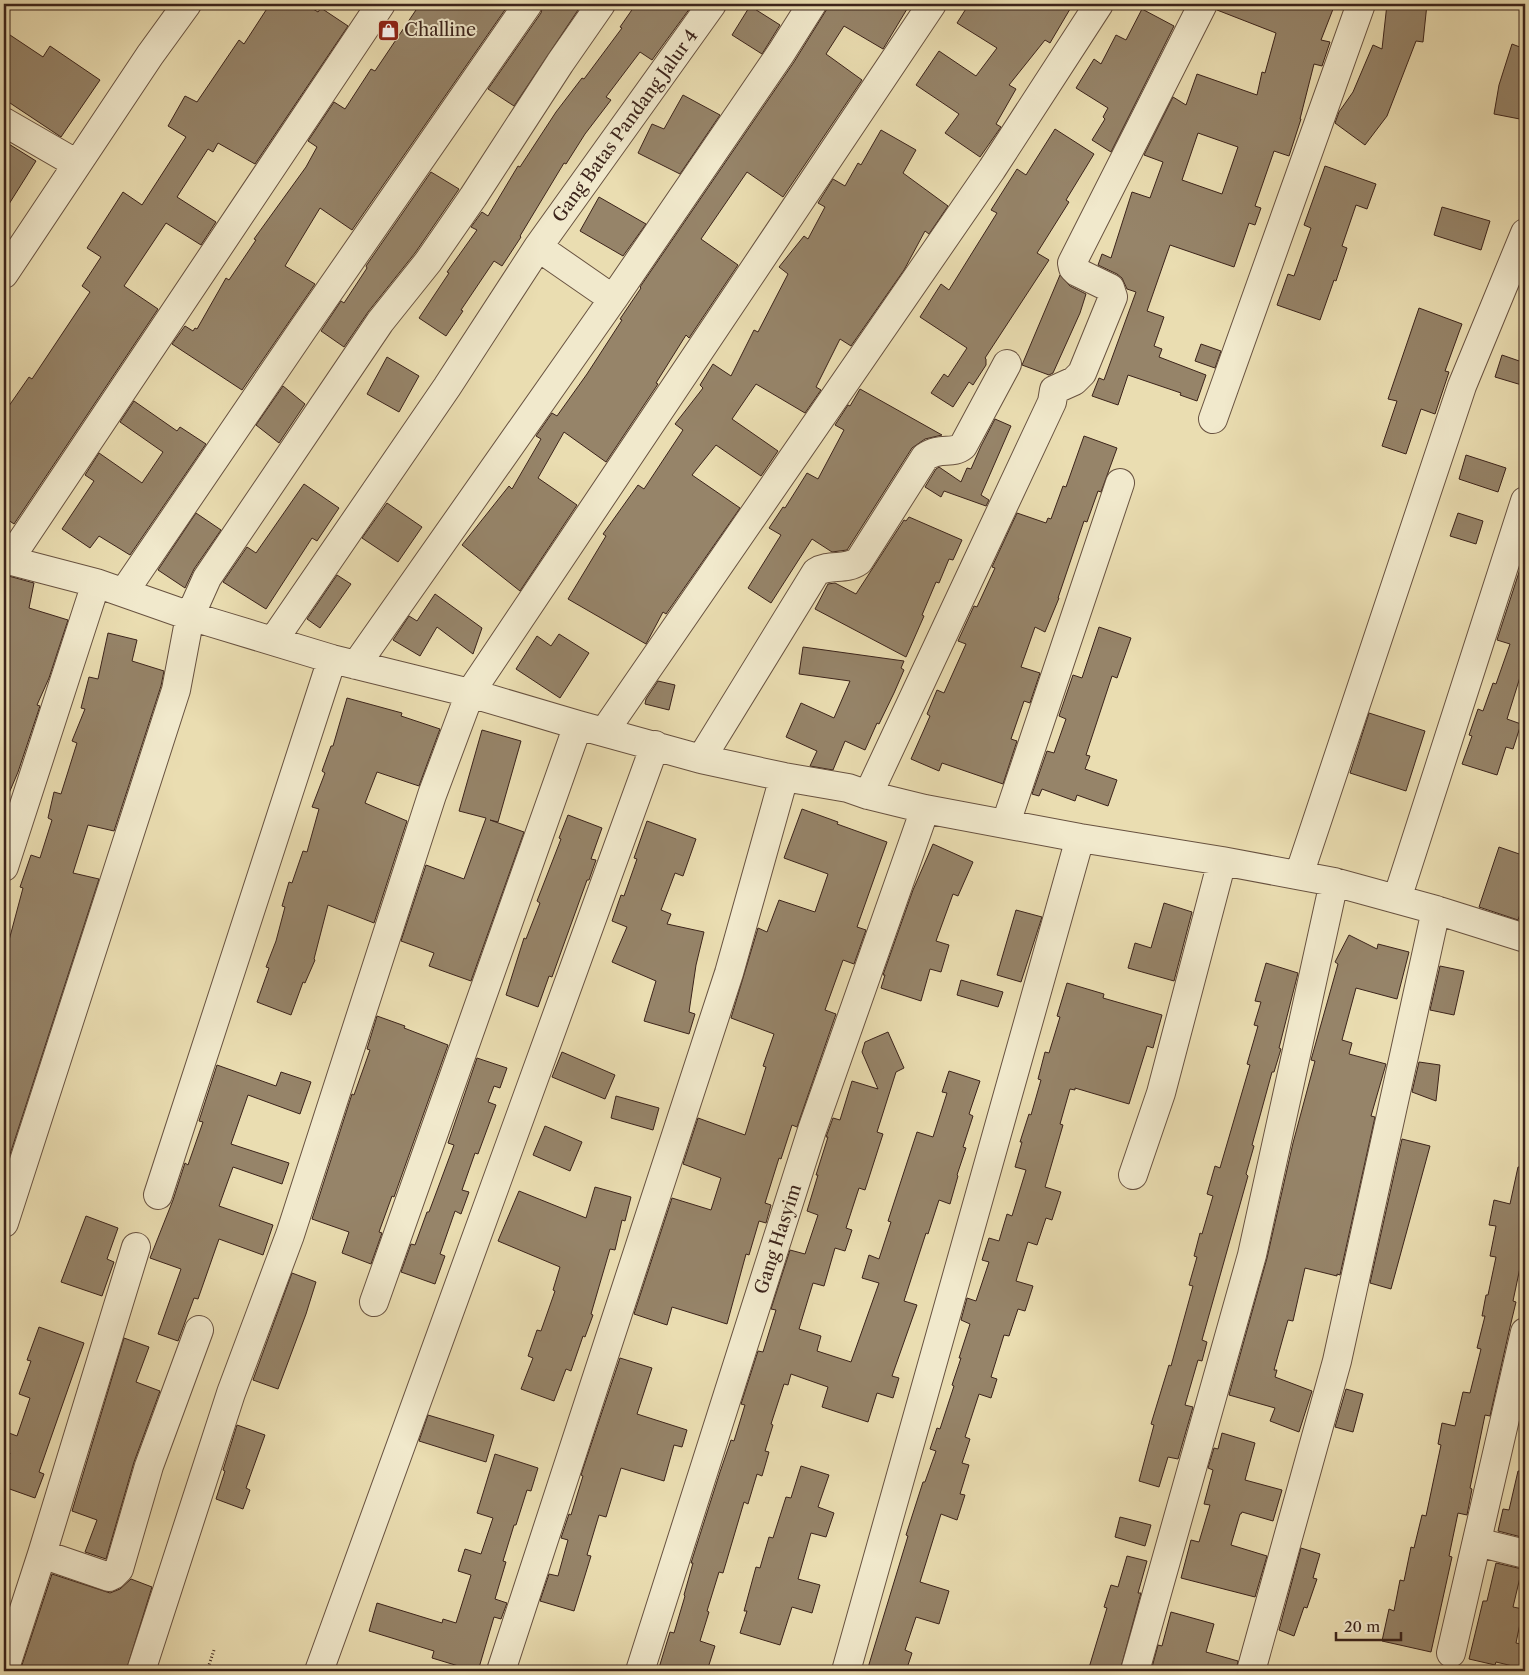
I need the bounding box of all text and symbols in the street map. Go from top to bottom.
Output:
shop icon: Challine [376,18,400,42]
place label: Challine [404,19,476,41]
street label: Gang Batas Pandang Jalur 4 [548,25,702,227]
street label: Gang Hasyim [750,1181,806,1297]
scale bar [1336,1610,1402,1642]
text: 20 m [1344,1617,1380,1636]

